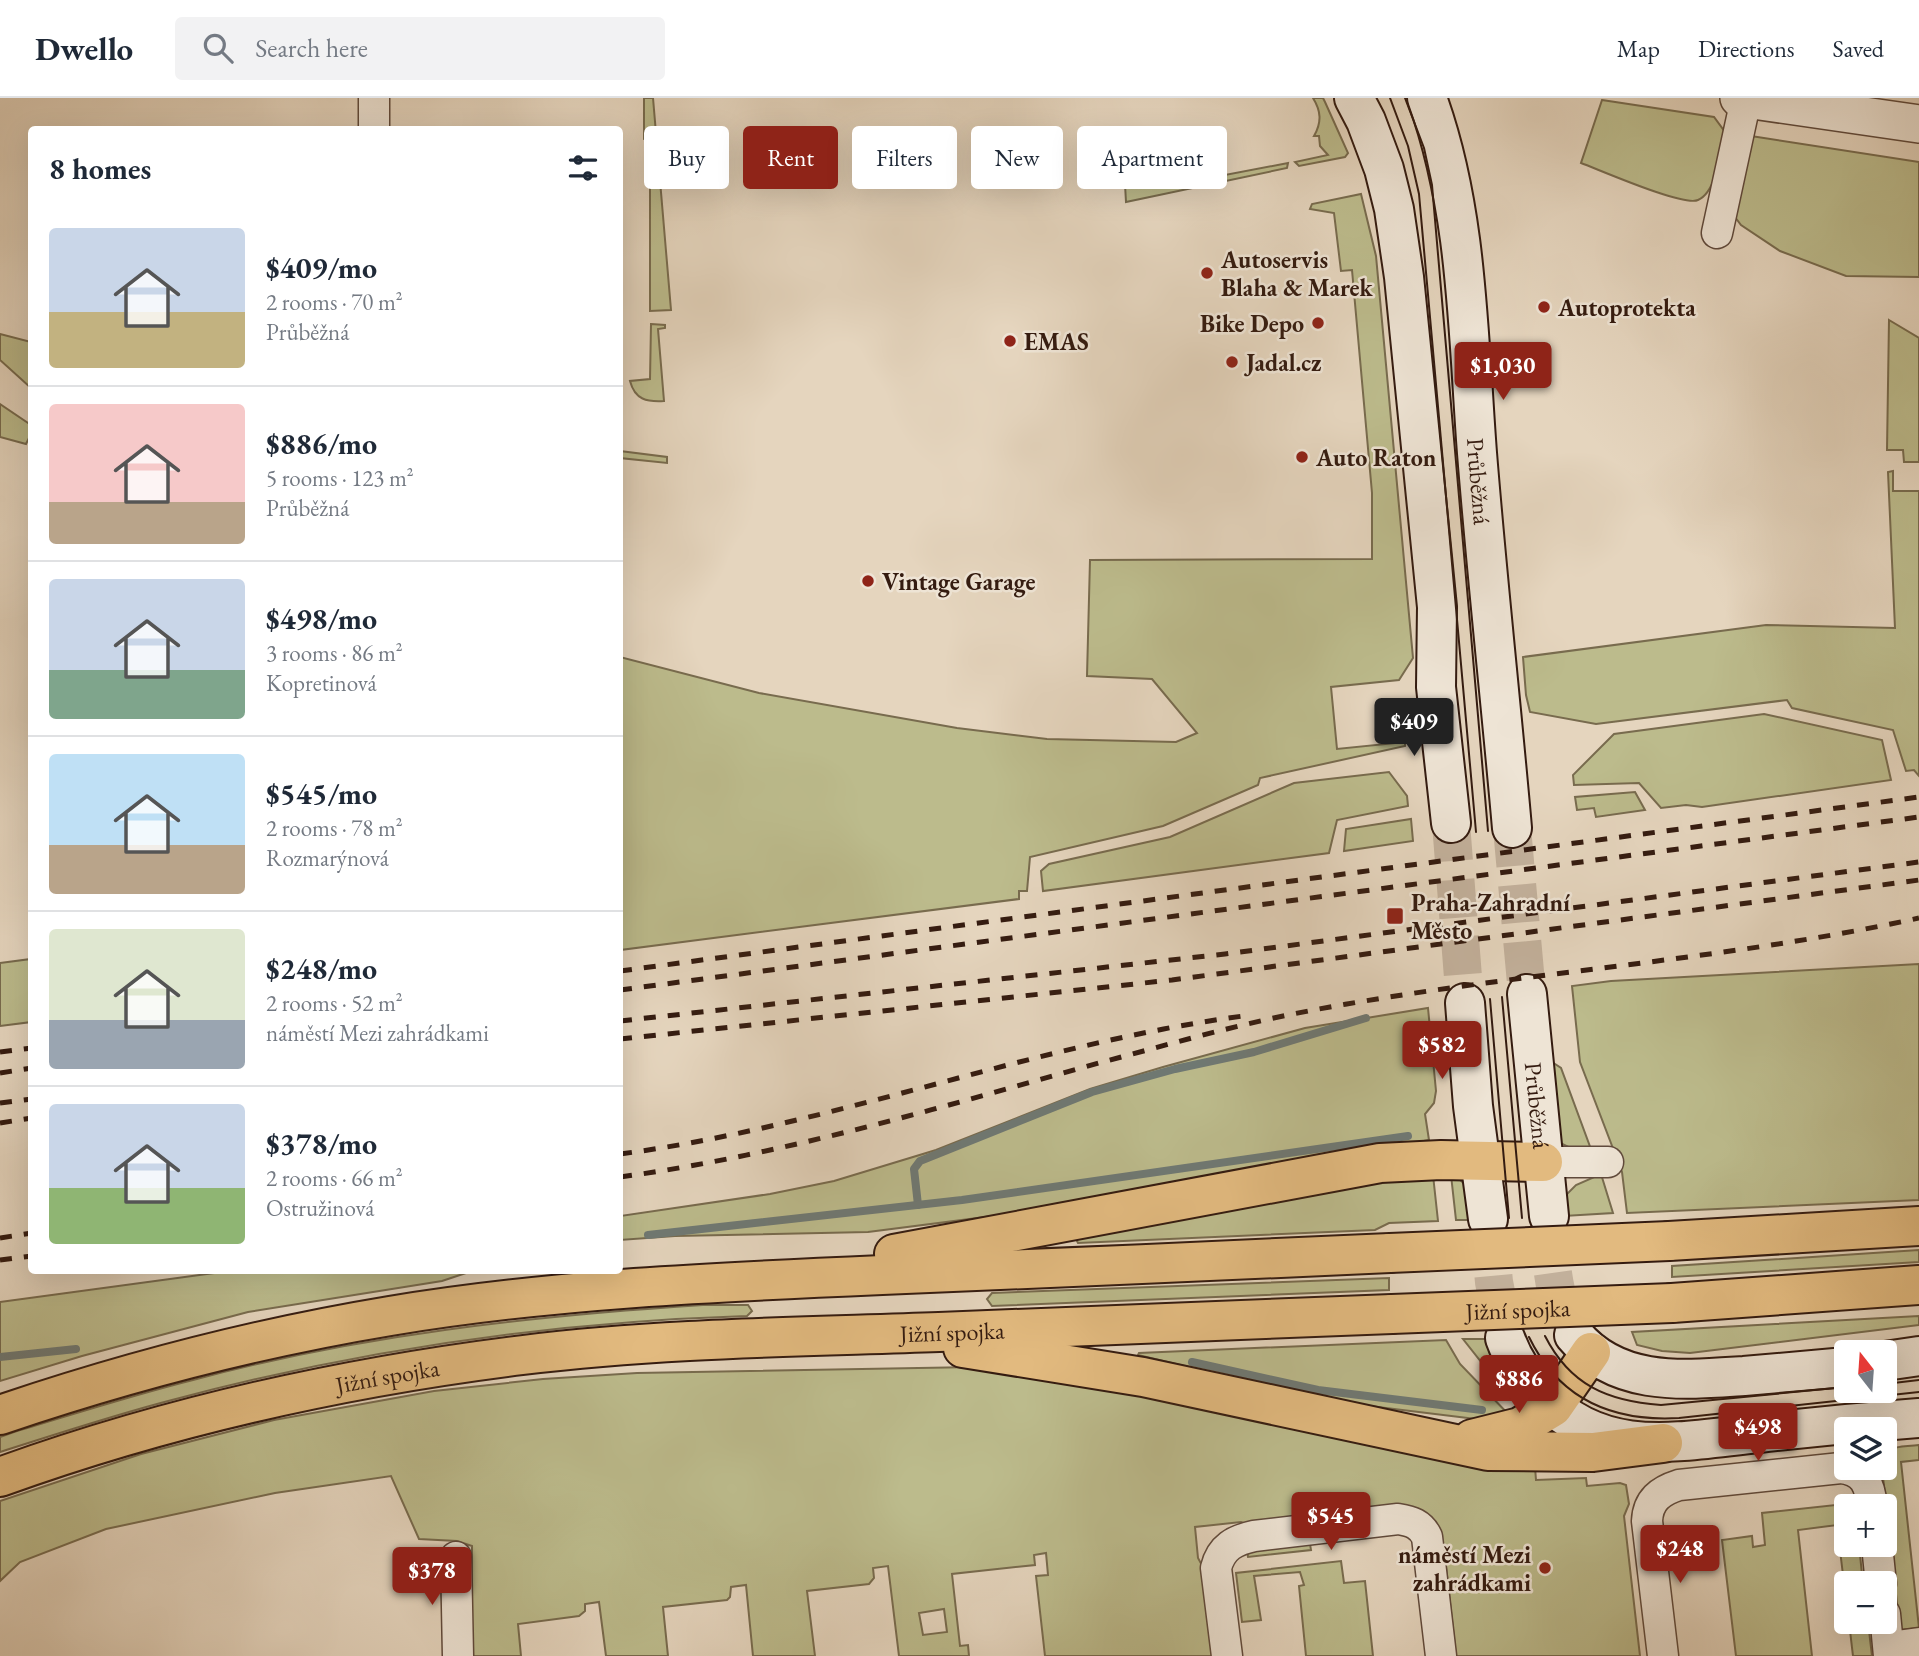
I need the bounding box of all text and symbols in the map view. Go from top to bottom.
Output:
search box [175,17,665,80]
text: Dwello [35,27,133,70]
icon: search [199,29,237,67]
text: Search here [255,31,368,65]
text: Map [1617,33,1660,64]
text: Directions [1698,33,1795,64]
text: Saved [1833,33,1884,64]
chip: Buy [644,126,729,189]
chip: Rent [743,126,838,189]
chip: Filters [852,126,957,189]
chip: New [971,126,1063,189]
chip: Apartment [1077,126,1227,189]
text: 8 homes [49,149,151,188]
icon: filters [564,149,602,187]
place label: Autoservis Blaha & Marek [1220,244,1374,303]
text: $409/mo [266,248,377,287]
icon: home [105,256,189,340]
marker: Autoservis Blaha & Marek [1199,265,1215,281]
text: 2 rooms · 70 m² [266,287,403,317]
place label: Autoprotekta [1557,292,1696,323]
marker: Autoprotekta [1536,299,1552,315]
place label: Bike Depo [1200,308,1304,339]
marker: Bike Depo [1310,315,1326,331]
text: Průběžná [266,317,349,347]
place label: EMAS [1024,326,1089,357]
marker: EMAS [1002,333,1018,349]
pin: $1,030 [1446,342,1560,402]
place label: Jadal.cz [1244,347,1322,378]
text: $1,030 [1471,350,1535,380]
marker: Jadal.cz [1224,354,1240,370]
text: $886/mo [266,424,377,463]
icon: home [105,432,189,516]
street label: Průběžná [1460,437,1499,526]
place label: Auto Raton [1315,442,1437,473]
marker: Auto Raton [1294,449,1310,465]
text: 5 rooms · 123 m² [266,463,414,493]
text: Průběžná [266,493,349,523]
place label: Vintage Garage [882,566,1036,598]
marker: Vintage Garage [860,573,876,589]
text: $498/mo [266,599,377,638]
icon: home [105,607,189,691]
text: 3 rooms · 86 m² [266,638,403,668]
text: Kopretinová [266,668,377,698]
pin: $409 [1373,698,1455,758]
text: $409 [1390,706,1438,736]
text: $545/mo [266,774,377,813]
icon: home [105,782,189,866]
text: 2 rooms · 78 m² [266,813,403,843]
text: Rozmarýnová [266,843,389,873]
place label: Praha-Zahradní Město [1411,887,1570,946]
marker: Praha-Zahradní Město [1385,906,1405,926]
text: $248/mo [266,949,377,988]
icon: home [105,957,189,1041]
text: 2 rooms · 52 m² [266,988,403,1018]
text: náměstí Mezi zahrádkami [266,1018,489,1048]
pin: $582 [1401,1021,1483,1081]
text: $582 [1418,1029,1466,1059]
street label: Průběžná [1518,1061,1558,1151]
text: $378/mo [266,1124,377,1163]
icon: home [105,1132,189,1216]
text: 2 rooms · 66 m² [266,1163,403,1193]
text: Ostružinová [266,1193,374,1223]
street label: Jižní spojka [1463,1291,1571,1327]
street label: Jižní spojka [897,1314,1006,1349]
north arrow [1834,1340,1897,1404]
map controls [1834,1340,1897,1634]
street label: Jižní spojka [331,1351,442,1400]
pin: $886 [1478,1356,1560,1415]
text: $886 [1495,1363,1543,1393]
pin: $498 [1717,1404,1799,1463]
text: $498 [1734,1411,1782,1441]
button: layers [1834,1417,1897,1480]
pin: $545 [1290,1492,1372,1552]
button: + [1834,1494,1897,1557]
text: $545 [1307,1500,1355,1530]
pin: $248 [1639,1526,1721,1585]
text: $248 [1656,1533,1704,1563]
place label: náměstí Mezi zahrádkami [1398,1539,1531,1598]
pin: $378 [391,1548,473,1607]
text: $378 [408,1555,456,1585]
marker: náměstí Mezi zahrádkami [1537,1560,1553,1576]
button: − [1834,1571,1897,1634]

